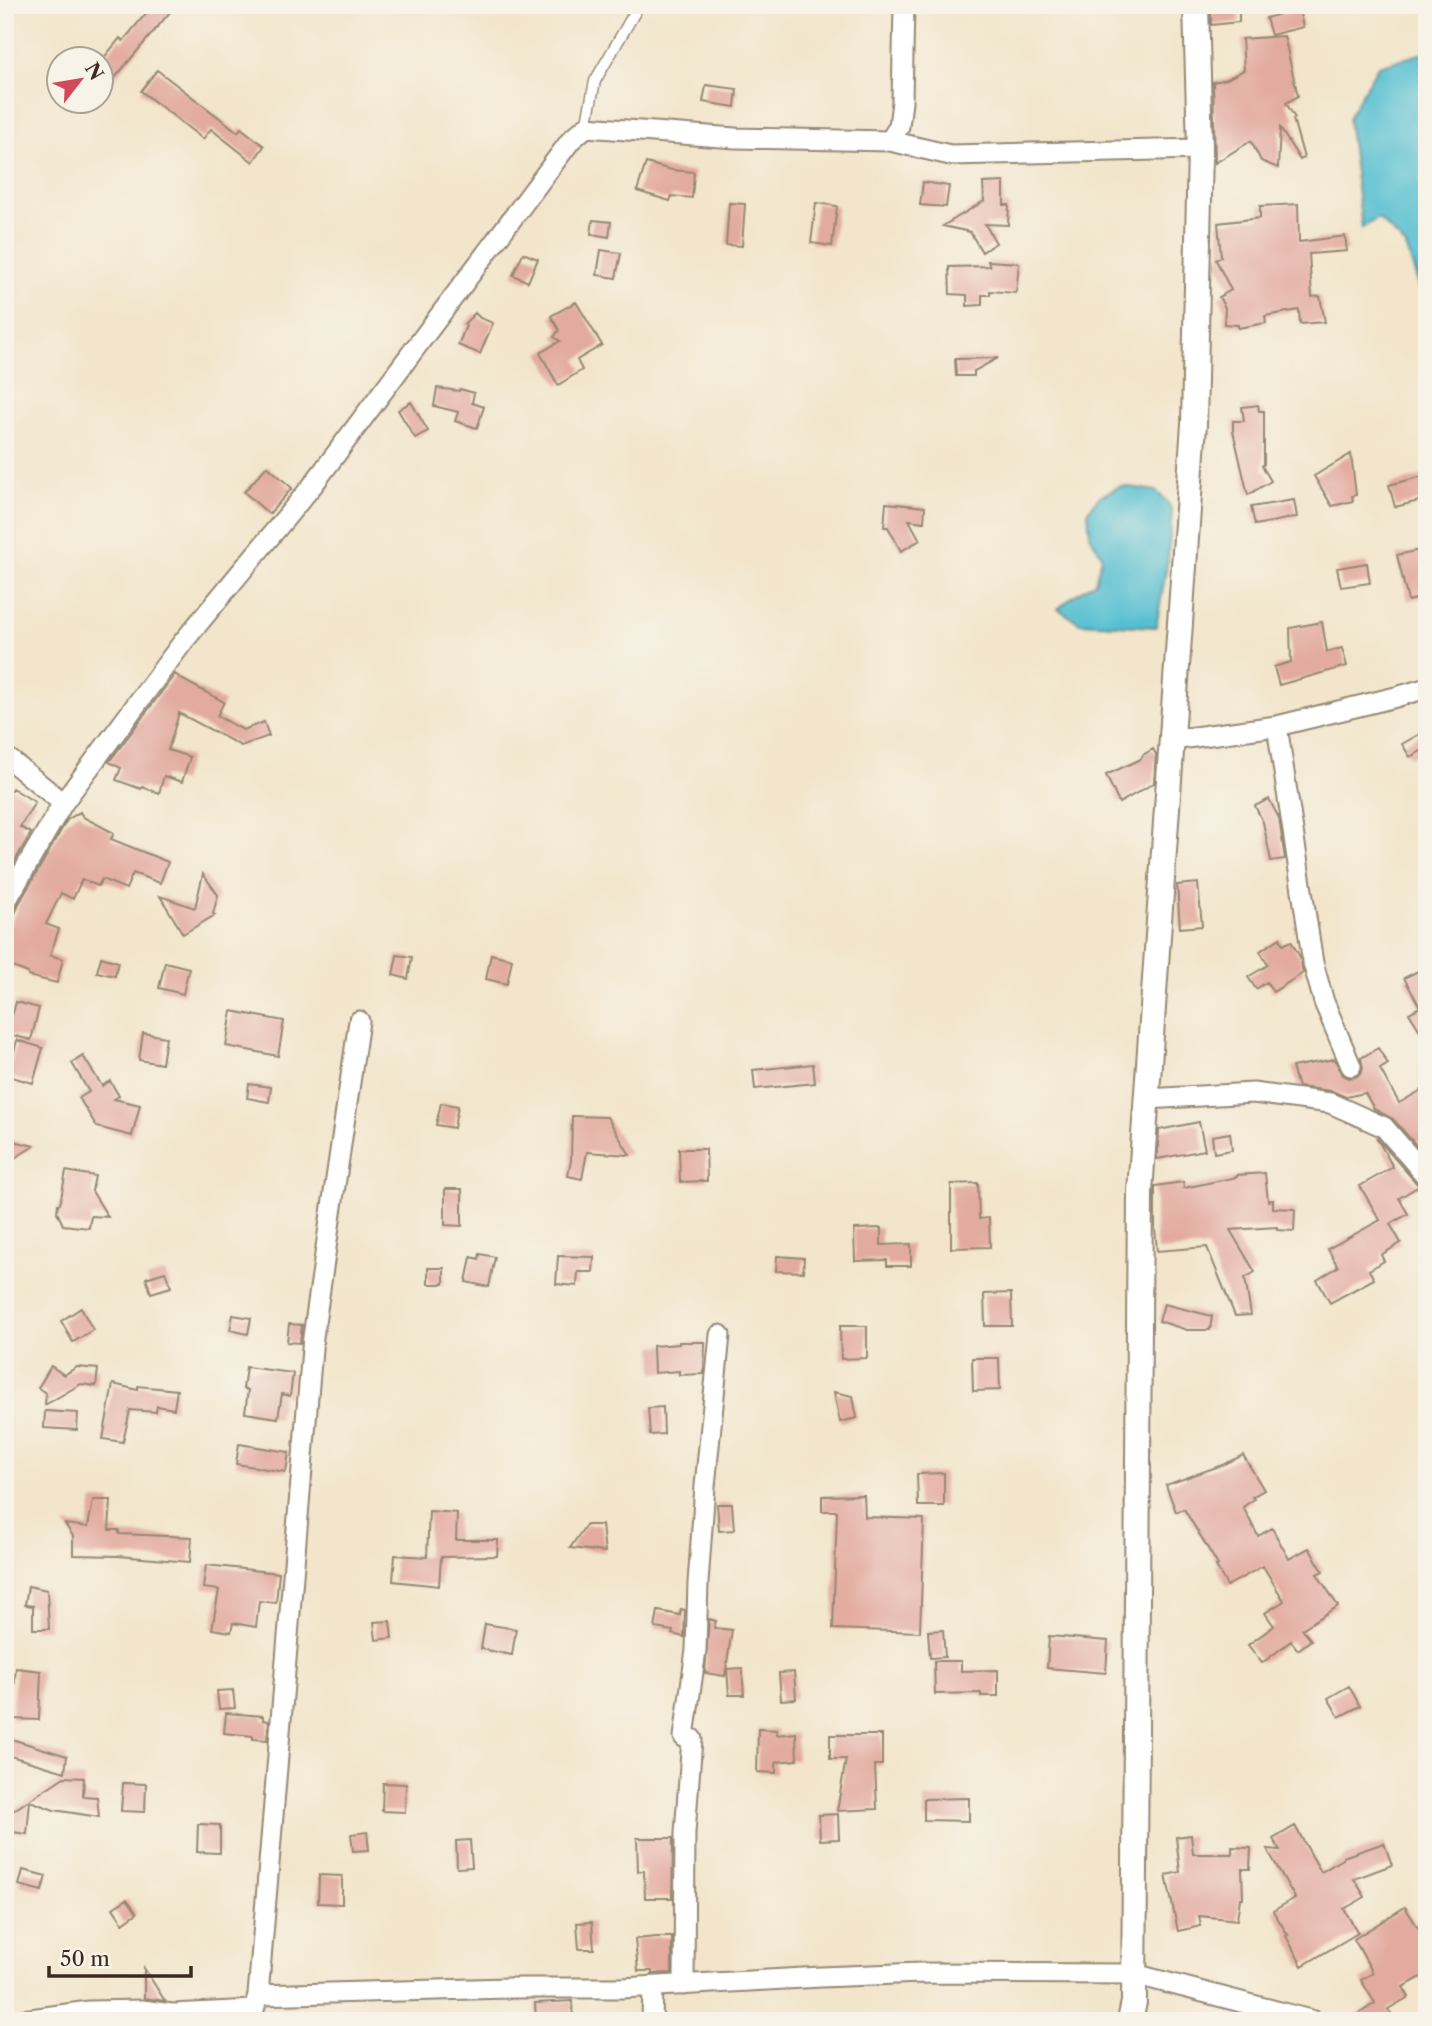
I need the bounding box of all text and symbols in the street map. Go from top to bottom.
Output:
north arrow [46,46,116,116]
text: N [80,59,108,85]
scale bar [49,1935,191,1979]
text: 50 m [60,1946,110,1971]

